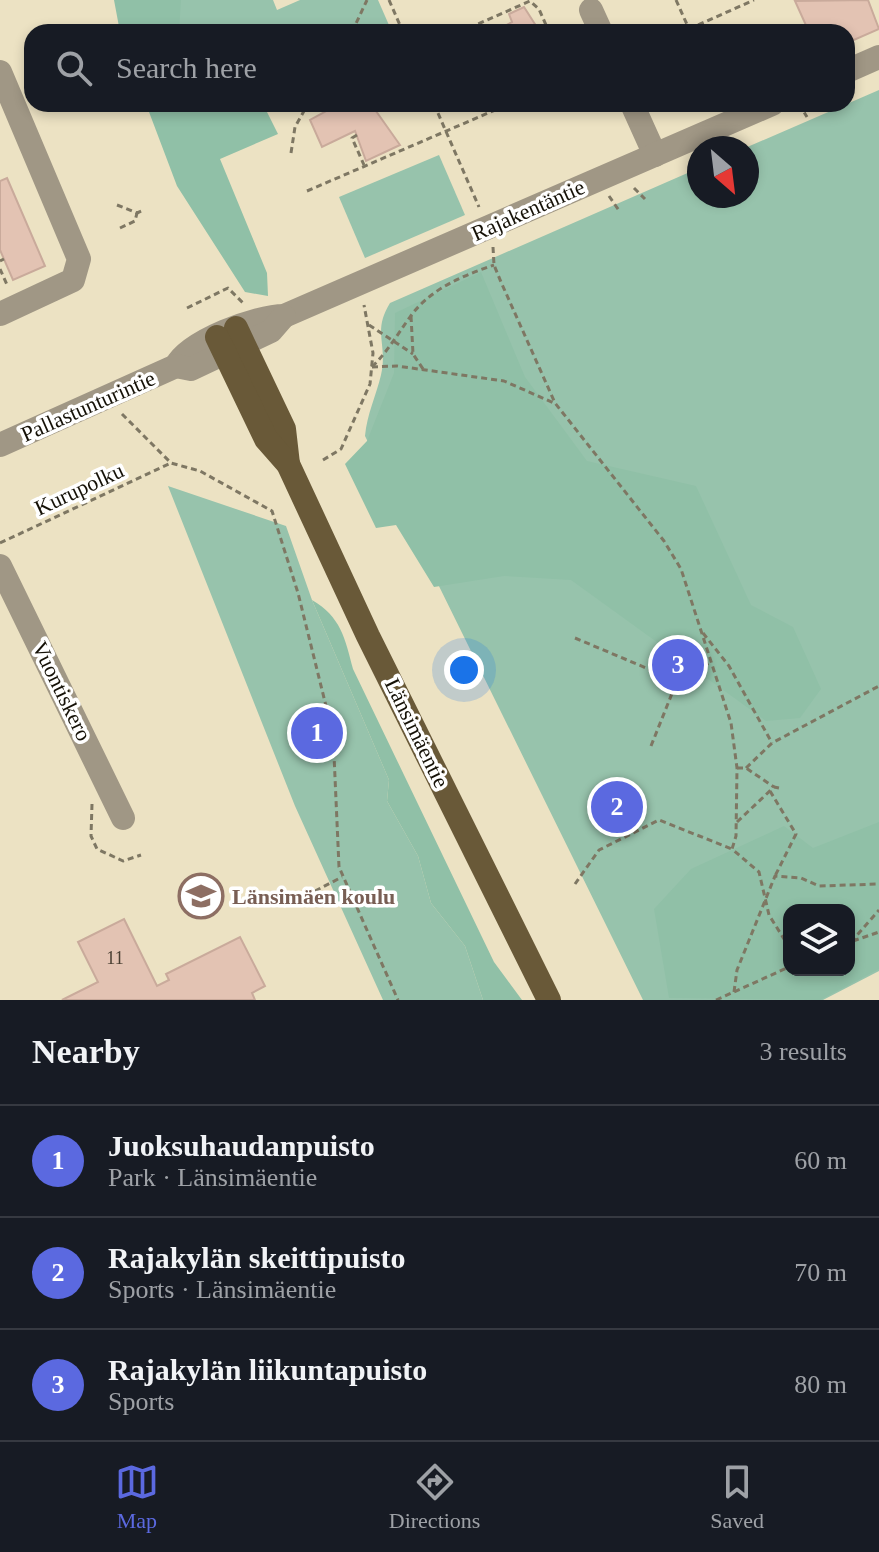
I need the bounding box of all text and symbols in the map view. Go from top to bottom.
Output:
search box [24,24,855,112]
icon: search [52,46,96,90]
text: Search here [116,51,257,84]
north arrow [687,136,759,208]
street label: Rajakentäntie [468,174,588,246]
street label: Pallastunturintie [17,365,159,447]
street label: Kurupolku [31,458,127,520]
pin: 3 [652,635,704,695]
street label: Vuontiskero [27,637,97,745]
your location [444,650,484,690]
street label: Länsimäentie [380,674,454,792]
pin: 1 [291,703,343,763]
pin: 2 [591,777,643,837]
school or university icon: Länsimäen koulu [177,872,225,920]
place label: Länsimäen koulu [232,884,395,909]
map controls [783,904,855,976]
button: layers [783,904,855,976]
house number: 11 [106,948,124,968]
text: Nearby [32,1033,140,1070]
text: 3 results [760,1037,847,1066]
text: Juoksuhaudanpuisto [108,1129,375,1162]
text: 1 [52,1146,65,1175]
text: 60 m [794,1146,847,1175]
text: Park · Länsimäentie [108,1163,317,1192]
text: Rajakylän skeittipuisto [108,1241,406,1274]
text: 2 [52,1258,65,1287]
text: 70 m [794,1258,847,1287]
text: Sports · Länsimäentie [108,1275,336,1304]
text: Rajakylän liikuntapuisto [108,1353,427,1386]
text: 3 [52,1370,65,1399]
text: 80 m [794,1370,847,1399]
text: Sports [108,1387,174,1416]
tab: Map [115,1460,159,1534]
tab: Directions [389,1460,480,1534]
tab: Saved [710,1460,764,1534]

